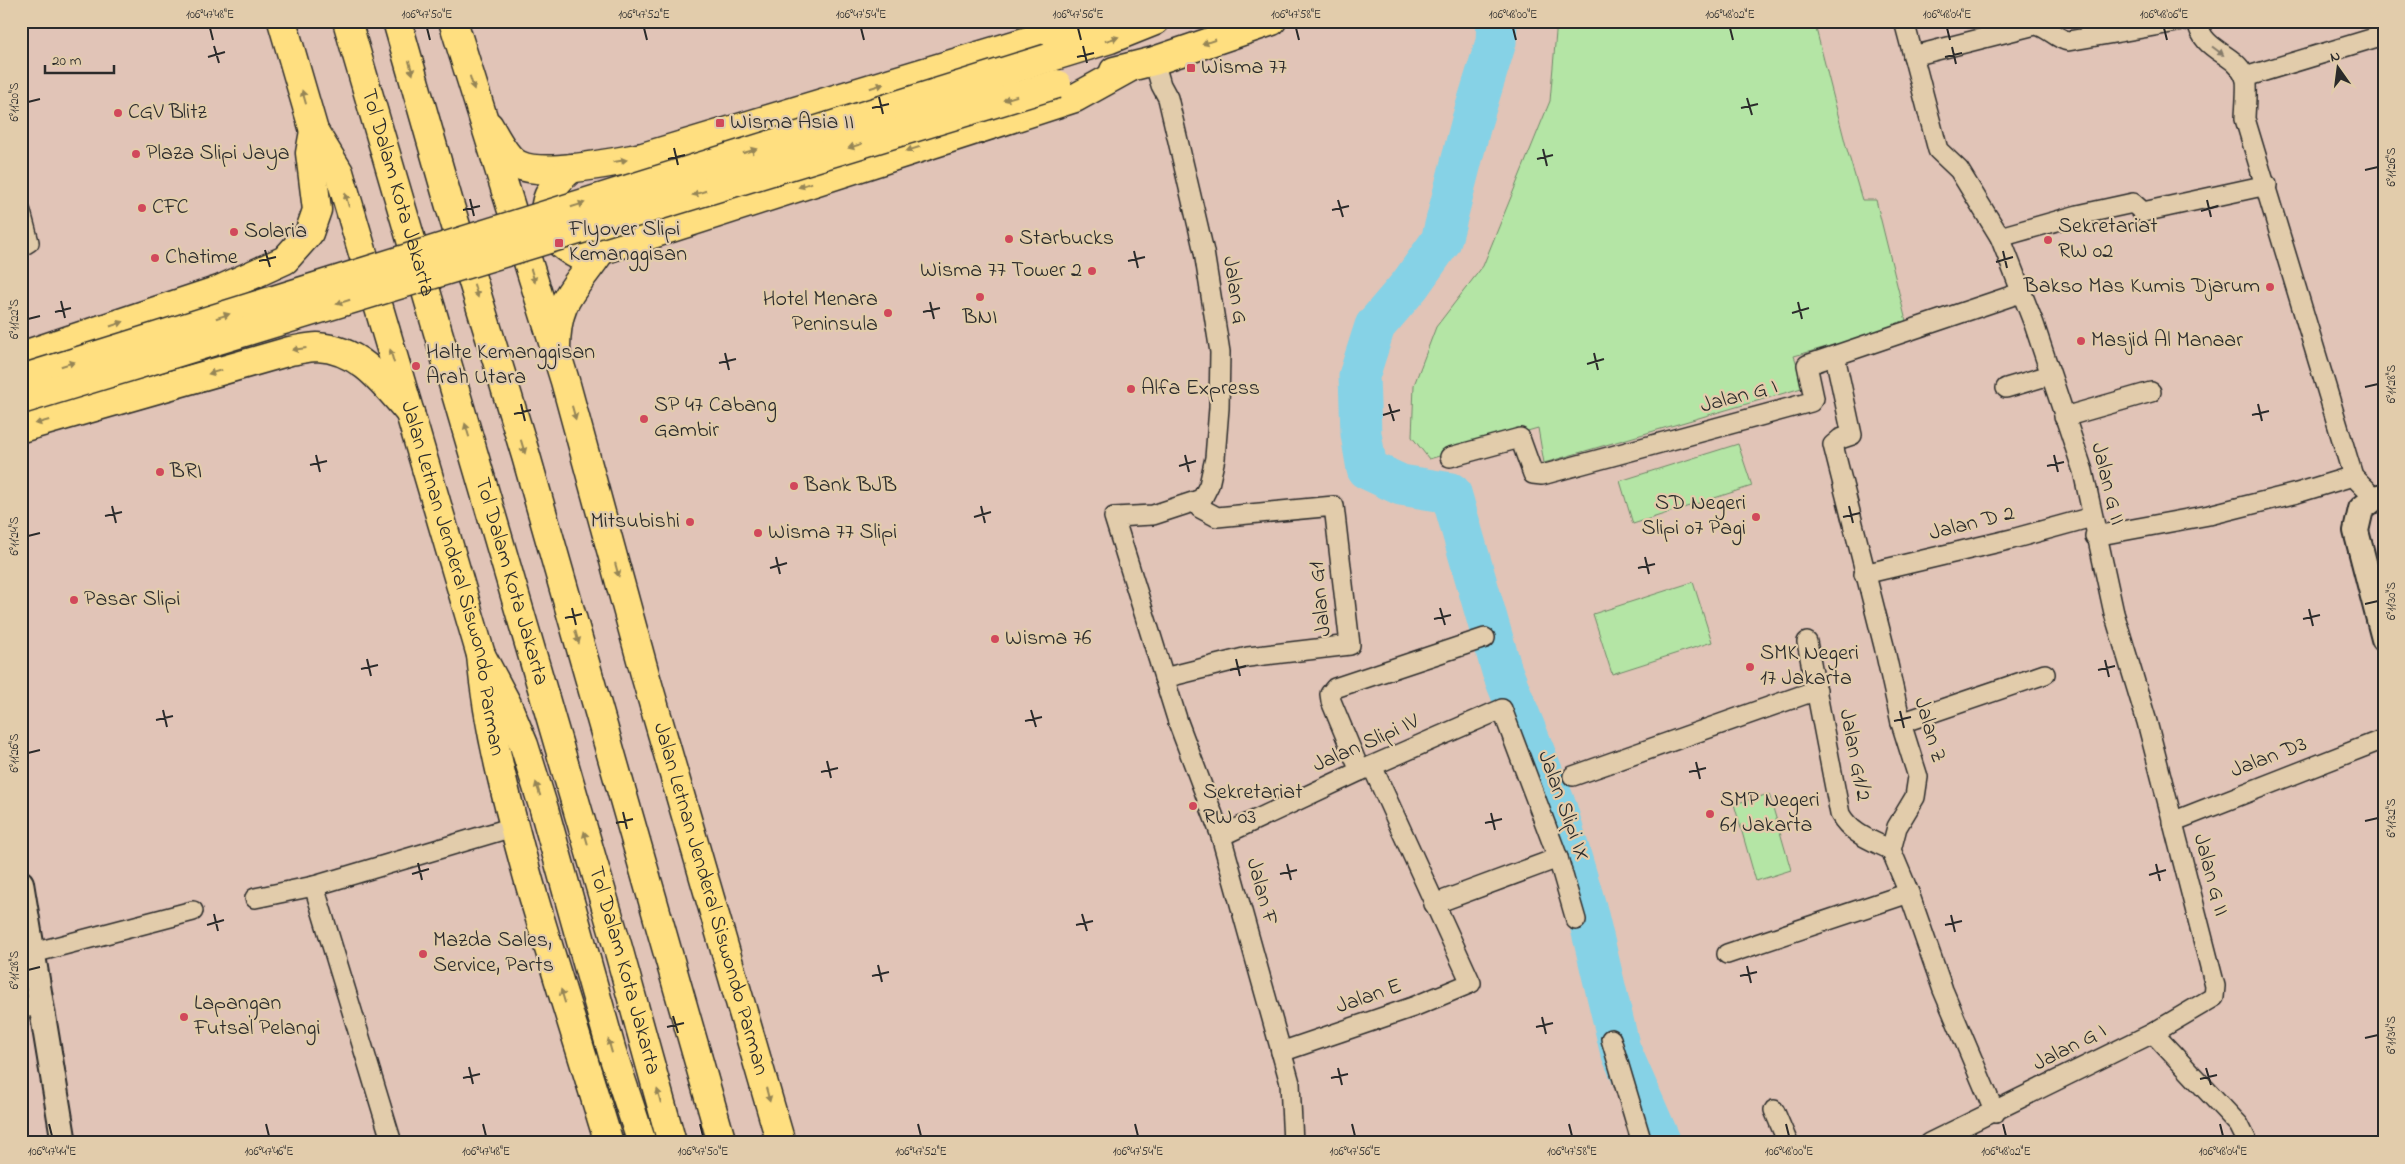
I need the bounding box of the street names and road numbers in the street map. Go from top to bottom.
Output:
street label: Tol Dalam Kota Jakarta [352,85,443,301]
street label: Jalan G [1213,254,1255,326]
street label: Jalan G I [1697,371,1781,423]
street label: Jalan Letnan Jenderal Siswondo Parman [391,397,513,759]
street label: Jalan G II [2081,439,2133,529]
street label: Tol Dalam Kota Jakarta [465,474,556,689]
street label: Jalan D 2 [1926,498,2018,550]
street label: Jalan G1 [1301,560,1341,638]
street label: Jalan Z [1904,693,1954,767]
street label: Jalan Slipi IV [1308,706,1425,782]
street label: Jalan G1/2 [1829,706,1879,804]
street label: Jalan Letnan Jenderal Siswondo Parman [644,719,777,1079]
street label: Jalan D3 [2226,729,2312,787]
street label: Jalan Slipi IX [1528,746,1598,866]
street label: Jalan G II [2184,830,2236,920]
street label: Jalan F [1237,855,1285,929]
street label: Tol Dalam Kota Jakarta [579,862,668,1078]
street label: Jalan E [1332,971,1406,1023]
street label: Jalan G I [2028,1016,2112,1080]

